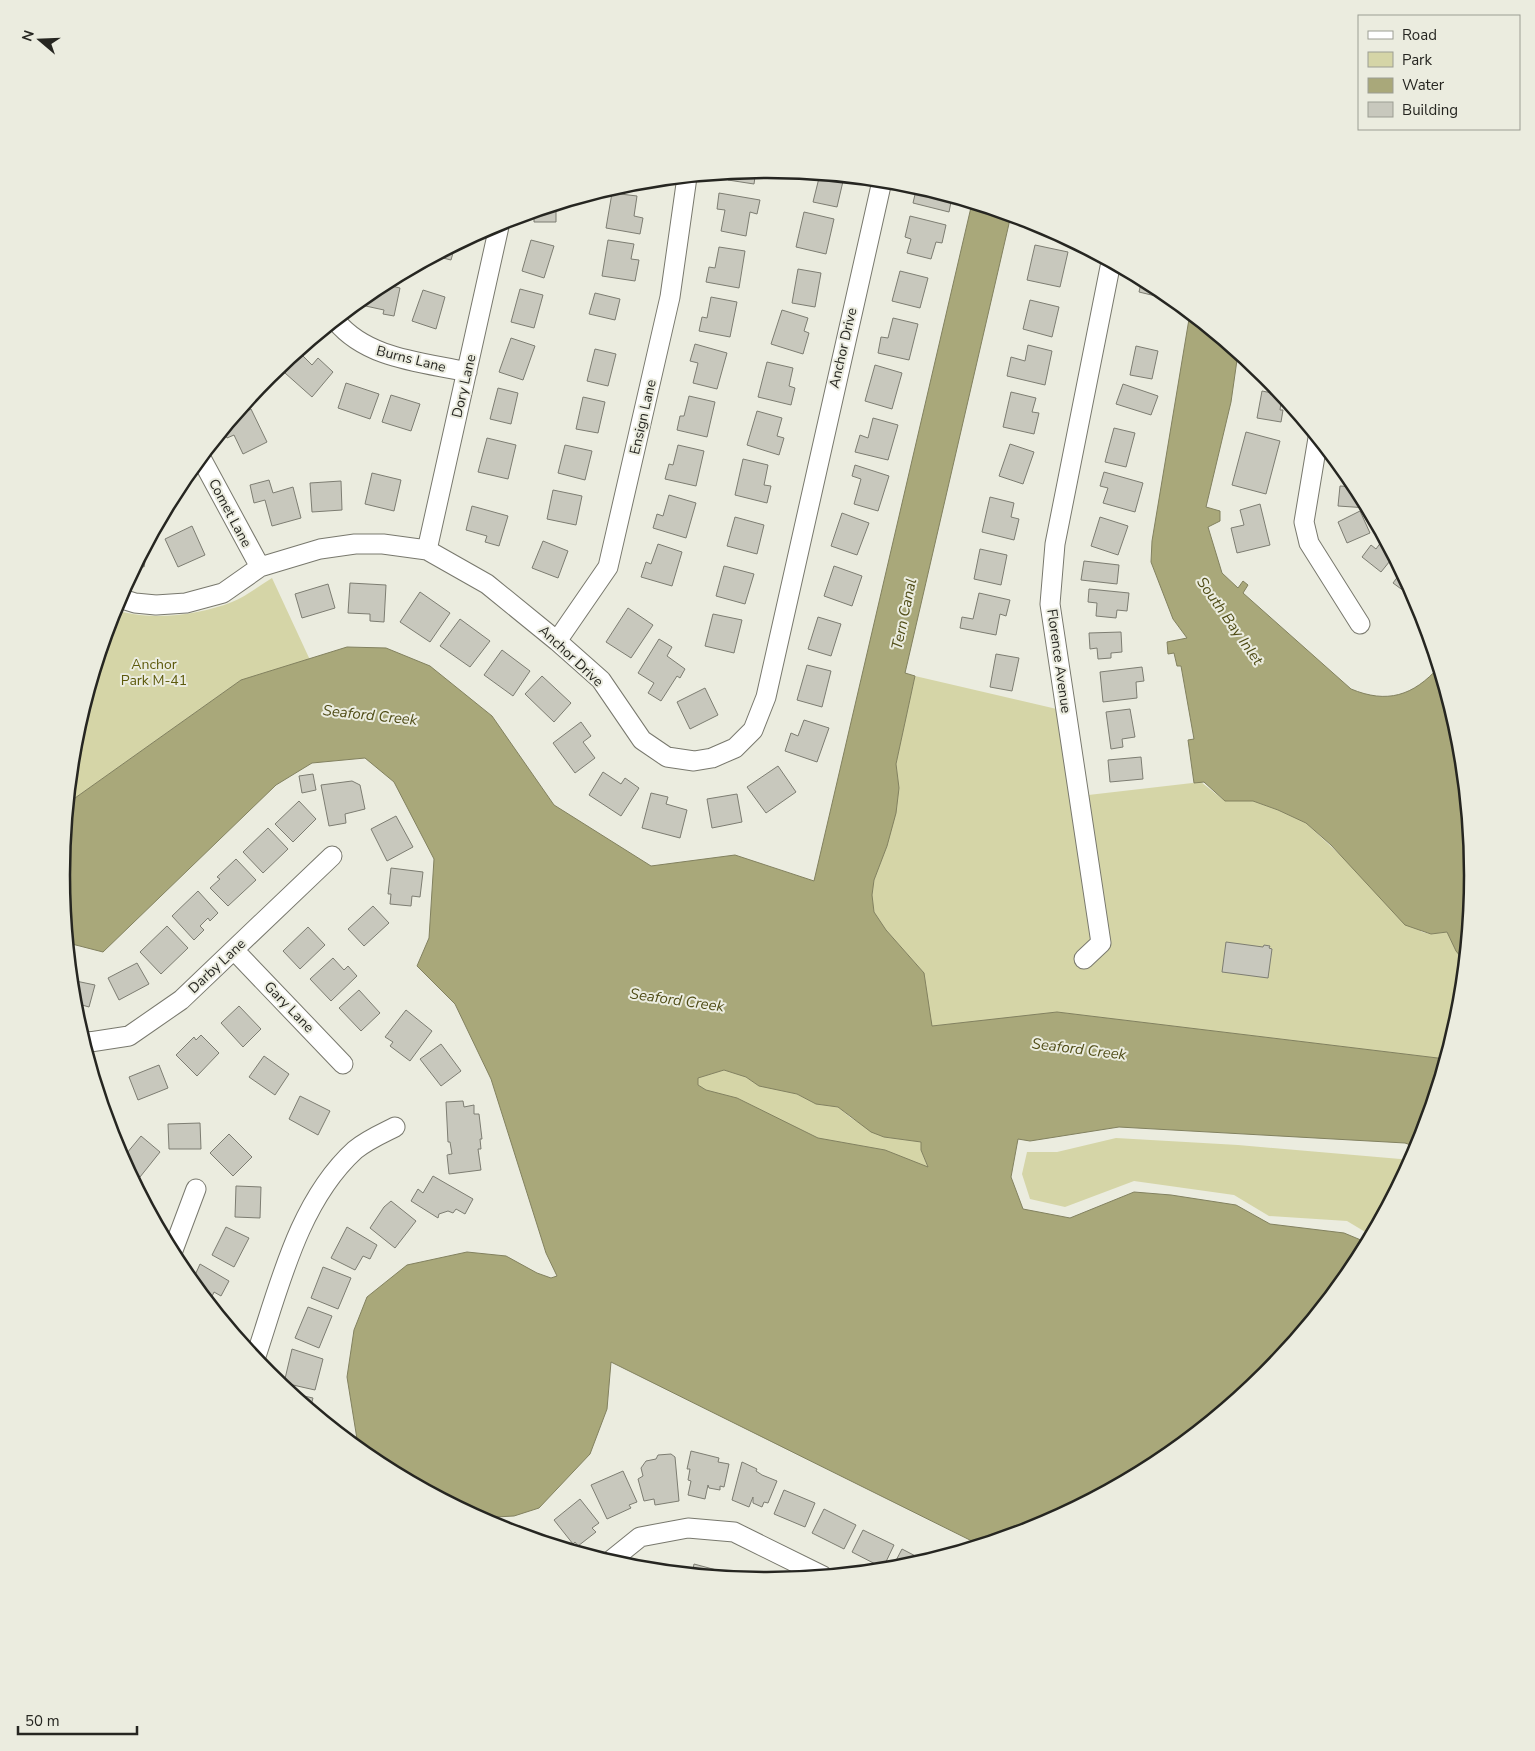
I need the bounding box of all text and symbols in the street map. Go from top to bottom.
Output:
north arrow [15,15,65,65]
legend [1358,15,1520,130]
text: Road [1402,25,1437,45]
text: N [17,28,39,44]
text: Park [1402,50,1432,70]
text: Water [1402,75,1445,95]
text: Building [1402,100,1458,120]
street label: Anchor Drive [824,306,862,390]
street label: Burns Lane [374,341,448,377]
street label: Dory Lane [447,352,481,420]
street label: Ensign Lane [625,378,661,456]
street label: Comet Lane [204,475,256,551]
water label: South Bay Inlet [1192,573,1268,670]
water label: Tern Canal [887,577,921,651]
street label: Florence Avenue [1042,608,1076,714]
street label: Anchor Drive [534,621,608,691]
park label: Anchor Park M-41 [121,655,187,690]
water label: Seaford Creek [322,700,419,730]
street label: Darby Lane [184,934,250,998]
street label: Gary Lane [260,977,318,1037]
water label: Seaford Creek [629,983,726,1017]
water label: Seaford Creek [1031,1033,1128,1065]
scale bar [18,1704,136,1736]
text: 50 m [25,1711,60,1731]

